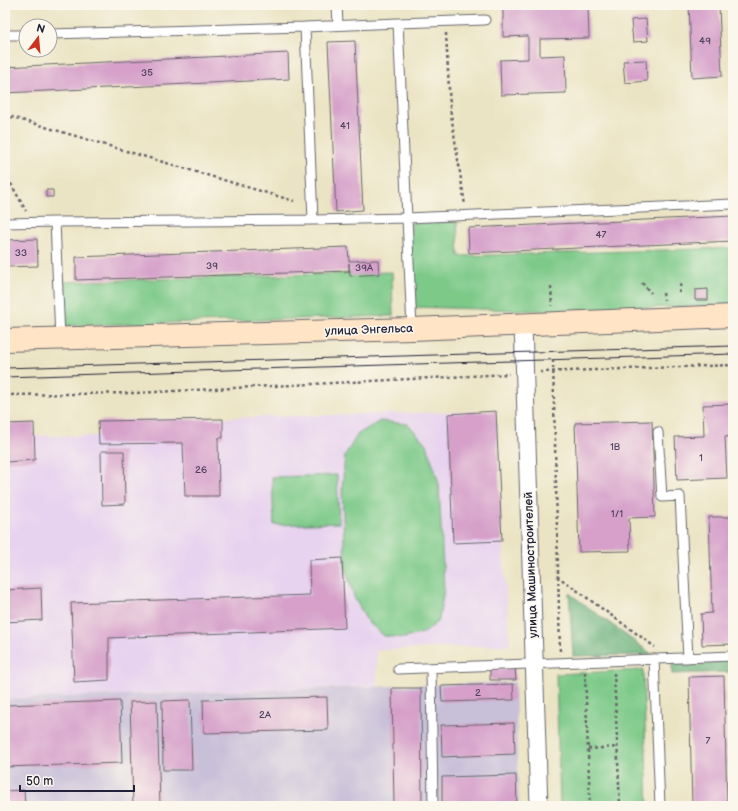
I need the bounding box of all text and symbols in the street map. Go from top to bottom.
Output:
north arrow [18,18,58,58]
text: N [35,21,46,36]
house number: 49 [699,35,711,47]
house number: 35 [141,67,153,79]
house number: 41 [340,120,350,132]
house number: 47 [595,229,607,241]
house number: 33 [15,247,27,259]
house number: 39 [206,260,218,272]
house number: 39А [355,262,374,274]
street label: улица Энгельса [325,321,413,339]
house number: 1В [610,441,621,453]
house number: 1 [699,452,703,464]
house number: 26 [195,464,207,476]
street label: улица Машиностроителей [521,491,541,638]
house number: 1/1 [611,508,623,520]
house number: 2 [475,687,481,699]
house number: 2А [259,709,272,721]
house number: 7 [706,735,711,747]
scale bar [20,767,134,793]
text: 50 m [26,774,53,789]

